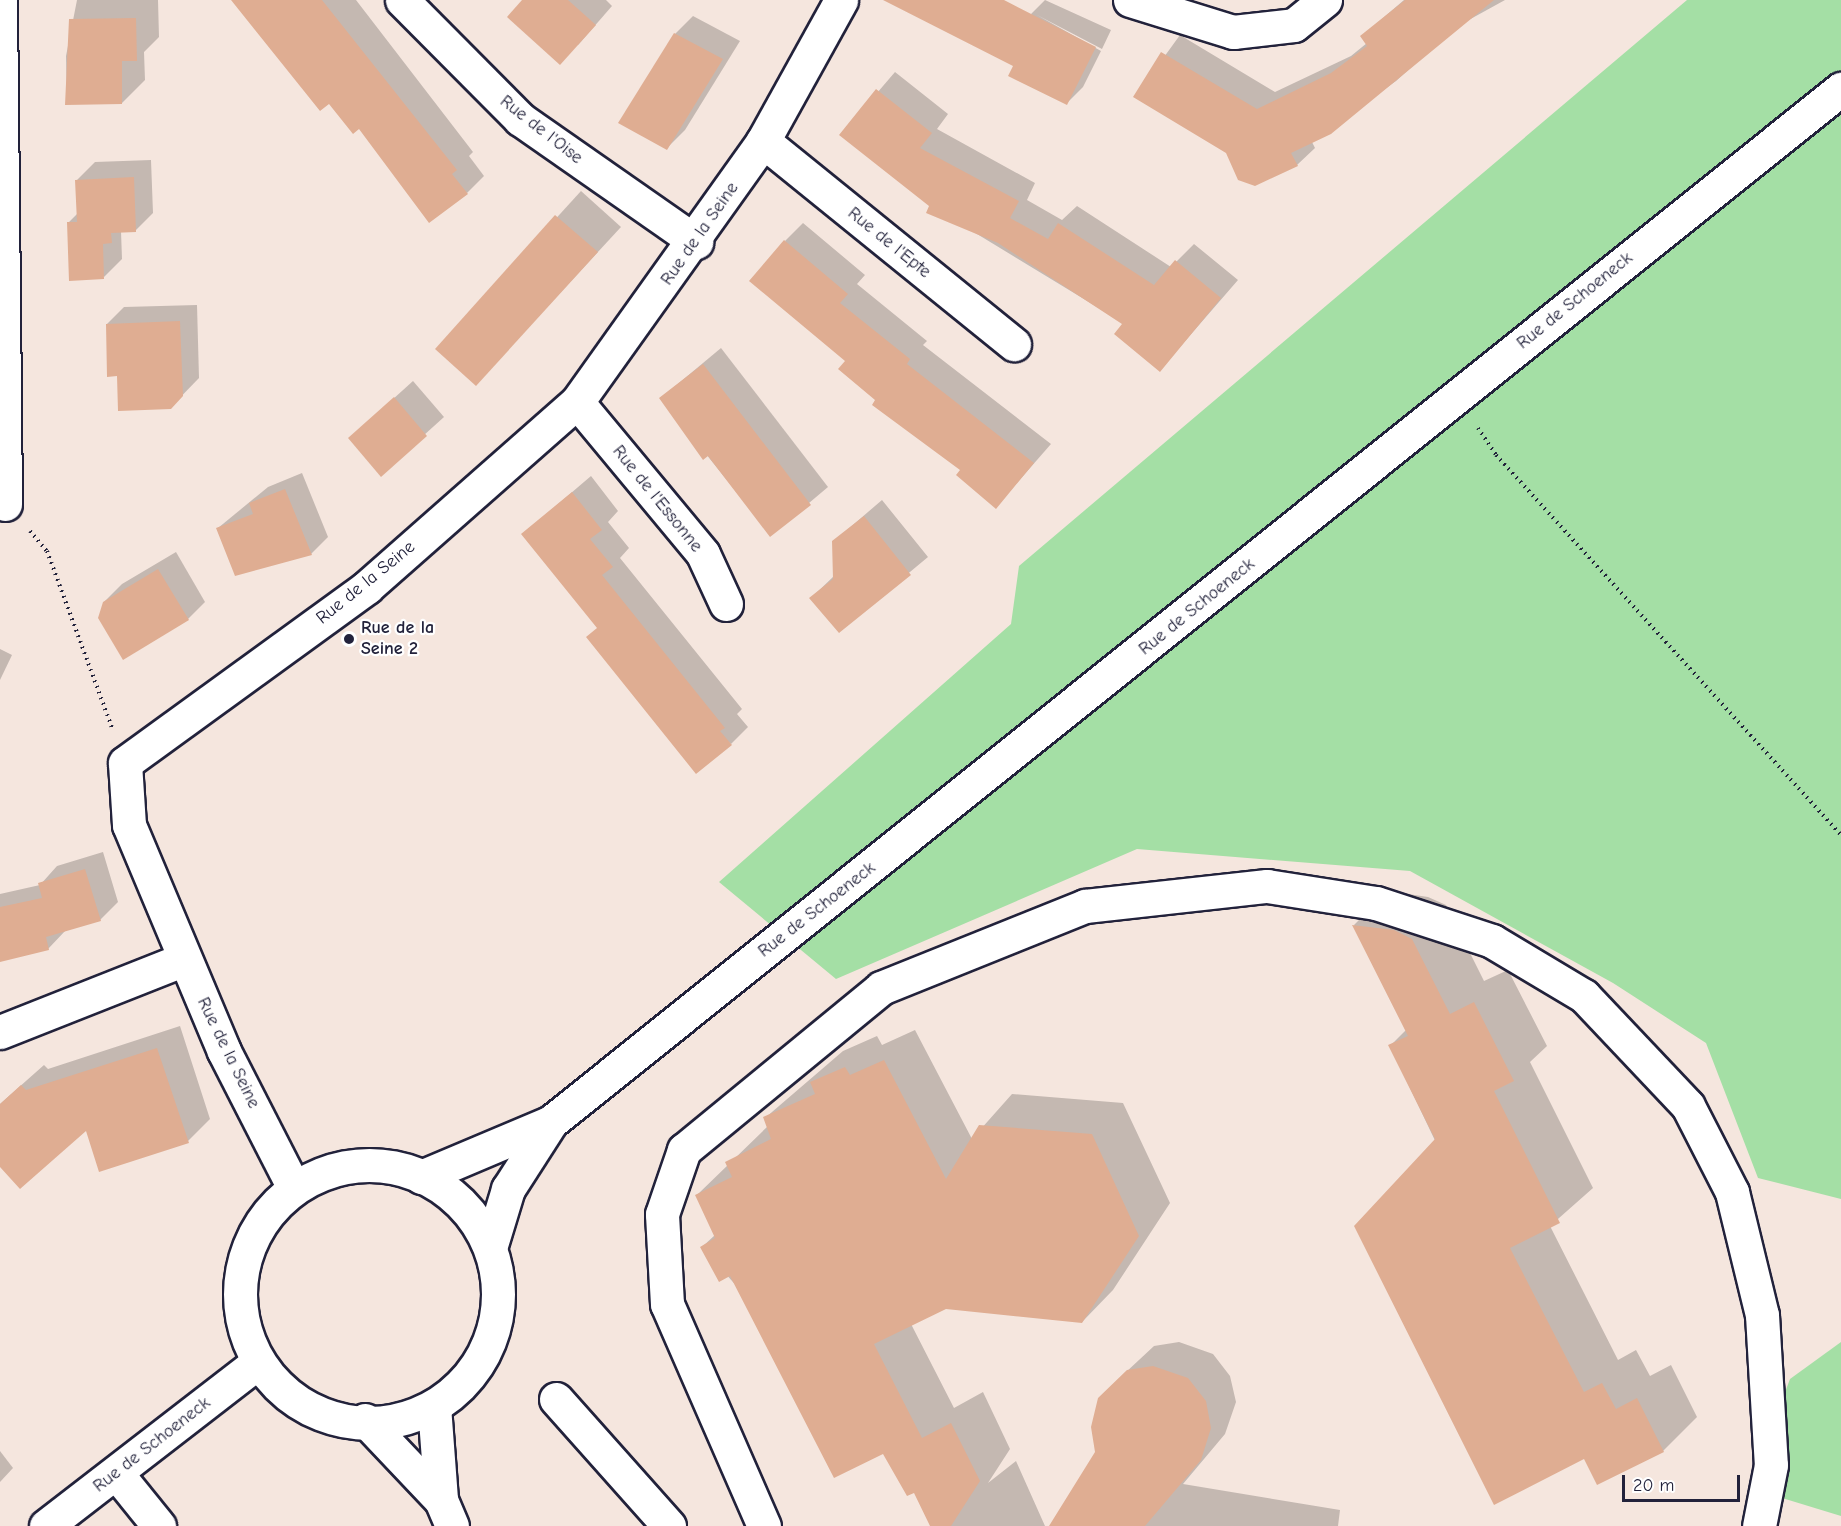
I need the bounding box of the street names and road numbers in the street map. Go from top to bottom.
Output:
street label: Rue de l'Oise [495,91,587,169]
street label: Rue de la Seine [657,178,743,290]
street label: Rue de l'Epte [843,203,935,283]
street label: Rue de Schoeneck [1513,248,1637,354]
street label: Rue de l'Essonne [607,441,707,557]
street label: Rue de la Seine [312,537,420,629]
street label: Rue de Schoeneck [1135,554,1259,660]
street label: Rue de Schoeneck [754,858,880,962]
street label: Rue de la Seine [192,994,264,1112]
street label: Rue de Schoeneck [89,1393,215,1497]

